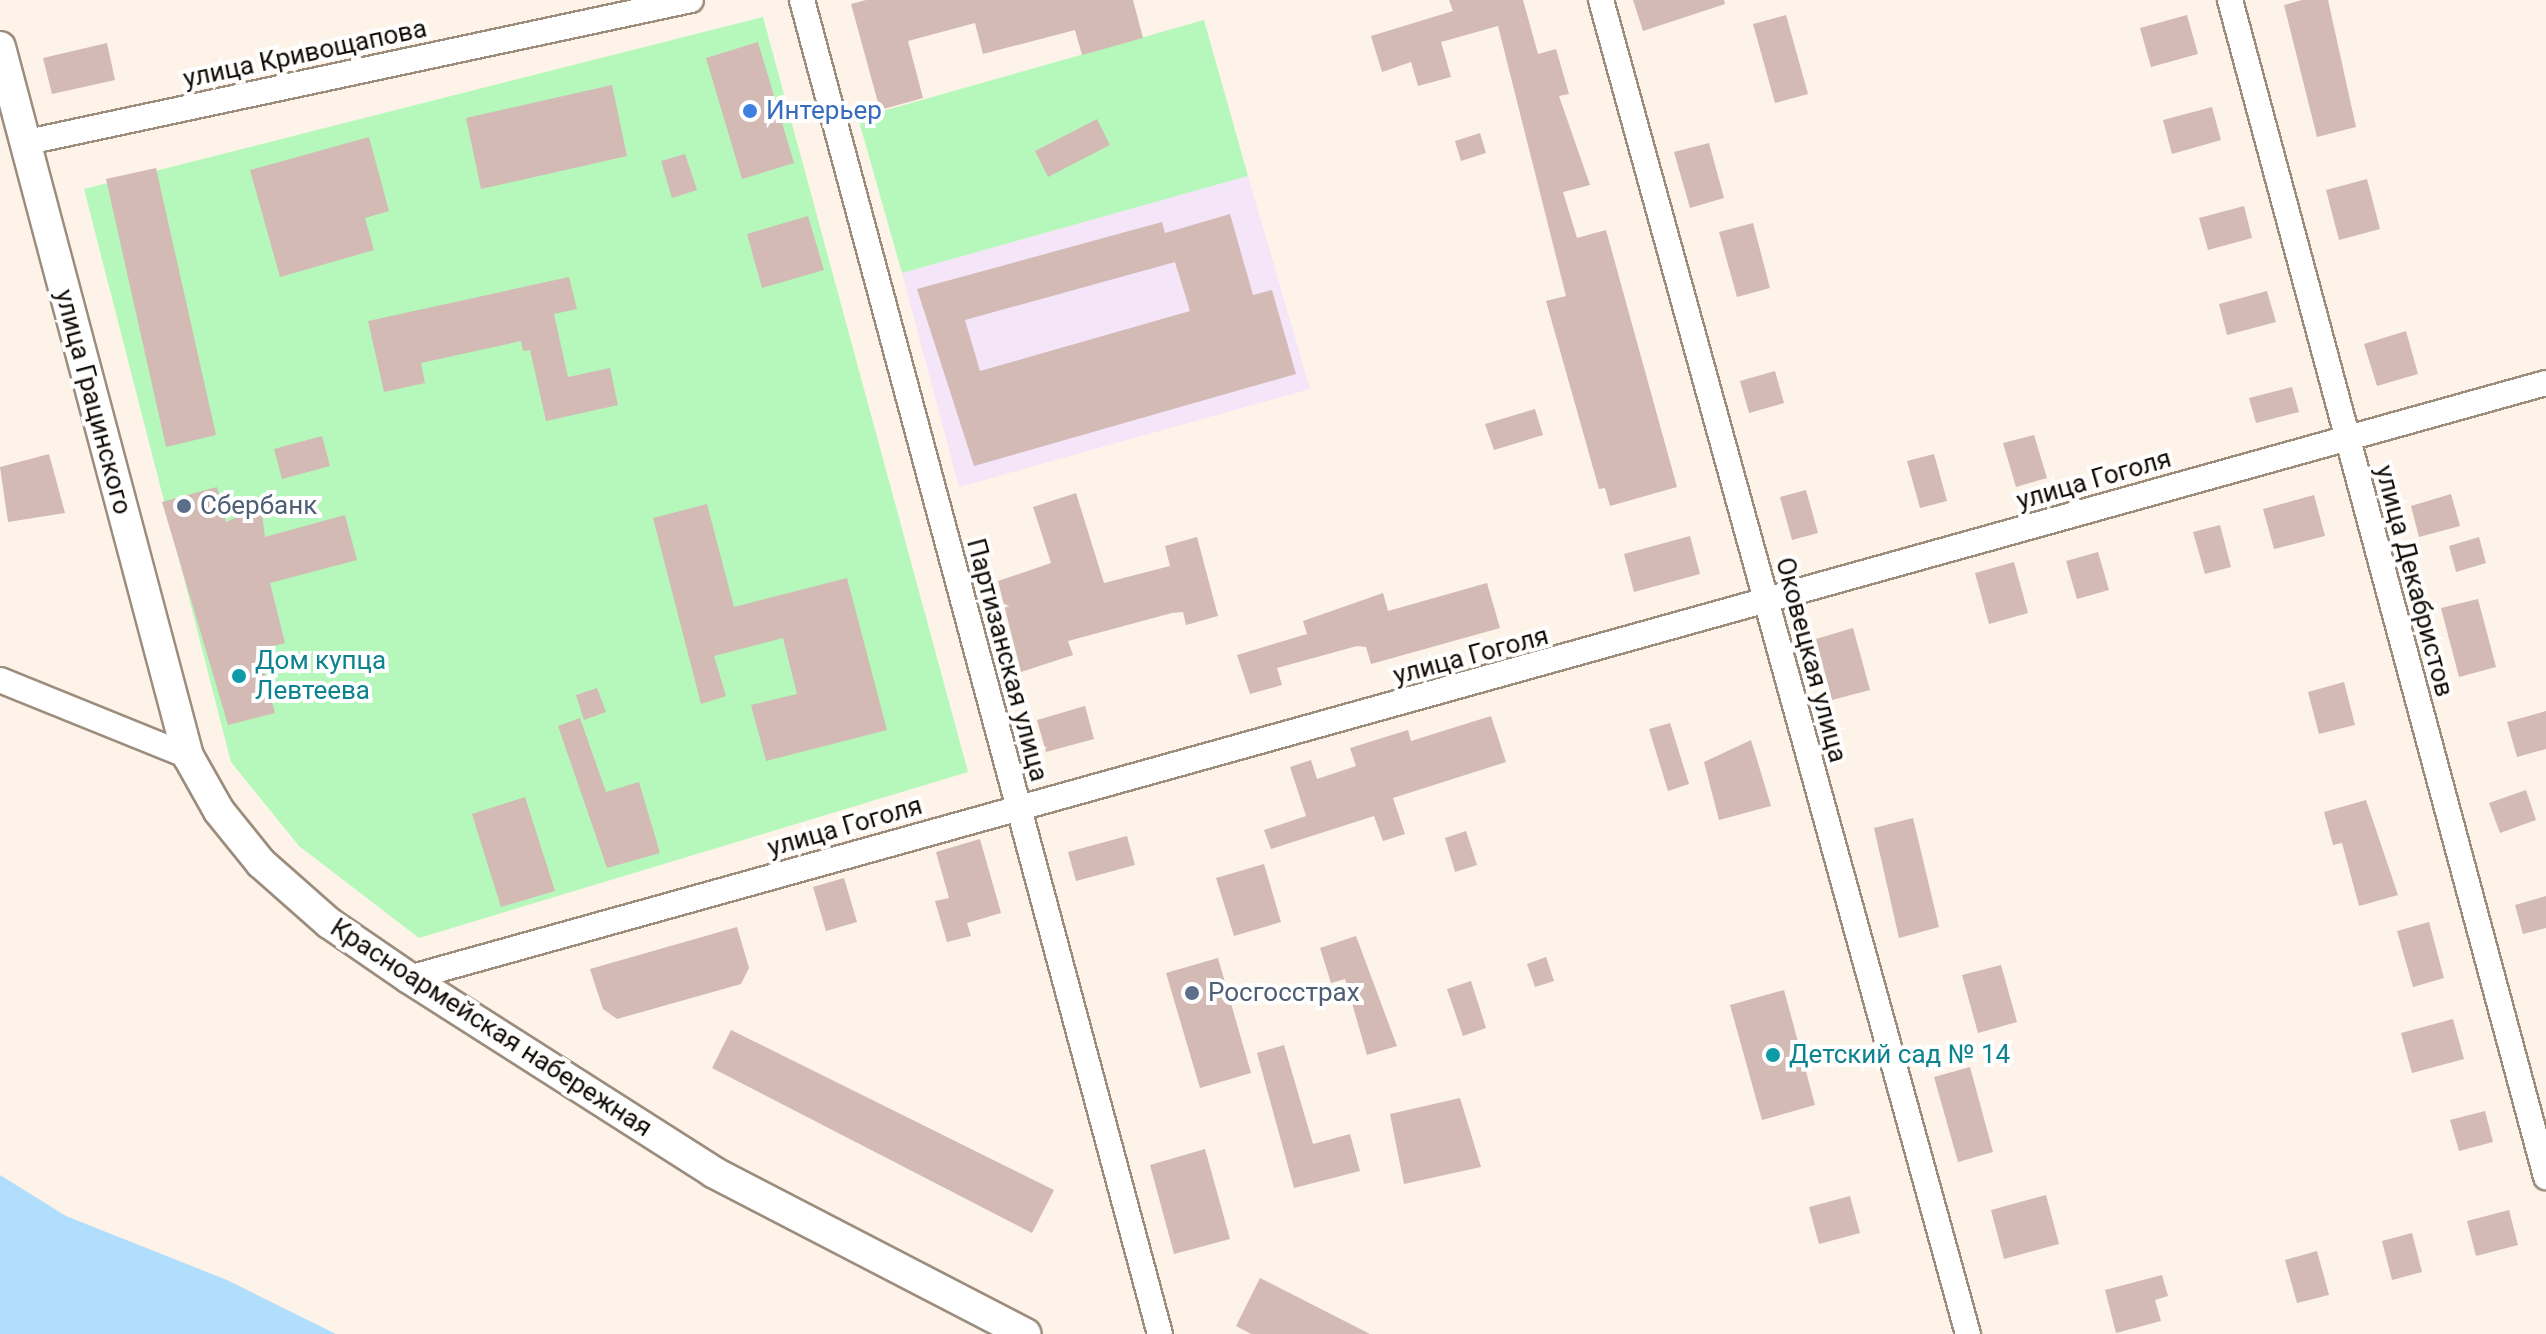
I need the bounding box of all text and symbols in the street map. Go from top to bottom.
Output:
street label: улица Кривощапова [180,13,430,95]
place label: Интерьер [766,95,882,127]
marker: Интерьер [741,102,759,120]
street label: улица Грацинского [48,286,138,518]
street label: улица Гоголя [2013,443,2175,517]
street label: улица Декабристов [2368,462,2460,700]
place label: Сбербанк [200,490,317,522]
marker: Сбербанк [175,497,193,515]
street label: Партизанская улица [960,535,1054,785]
street label: Оковецкая улица [1769,554,1853,766]
street label: улица Гоголя [1390,620,1552,692]
place label: Дом купца Левтеева [255,645,386,706]
marker: Дом купца Левтеева [230,667,248,685]
street label: улица Гоголя [764,790,926,864]
street label: Красноармейская набережная [324,912,658,1144]
place label: Росгосстрах [1208,977,1360,1009]
marker: Росгосстрах [1183,984,1201,1002]
place label: Детский сад № 14 [1789,1039,2010,1071]
marker: Детский сад № 14 [1764,1046,1782,1064]

